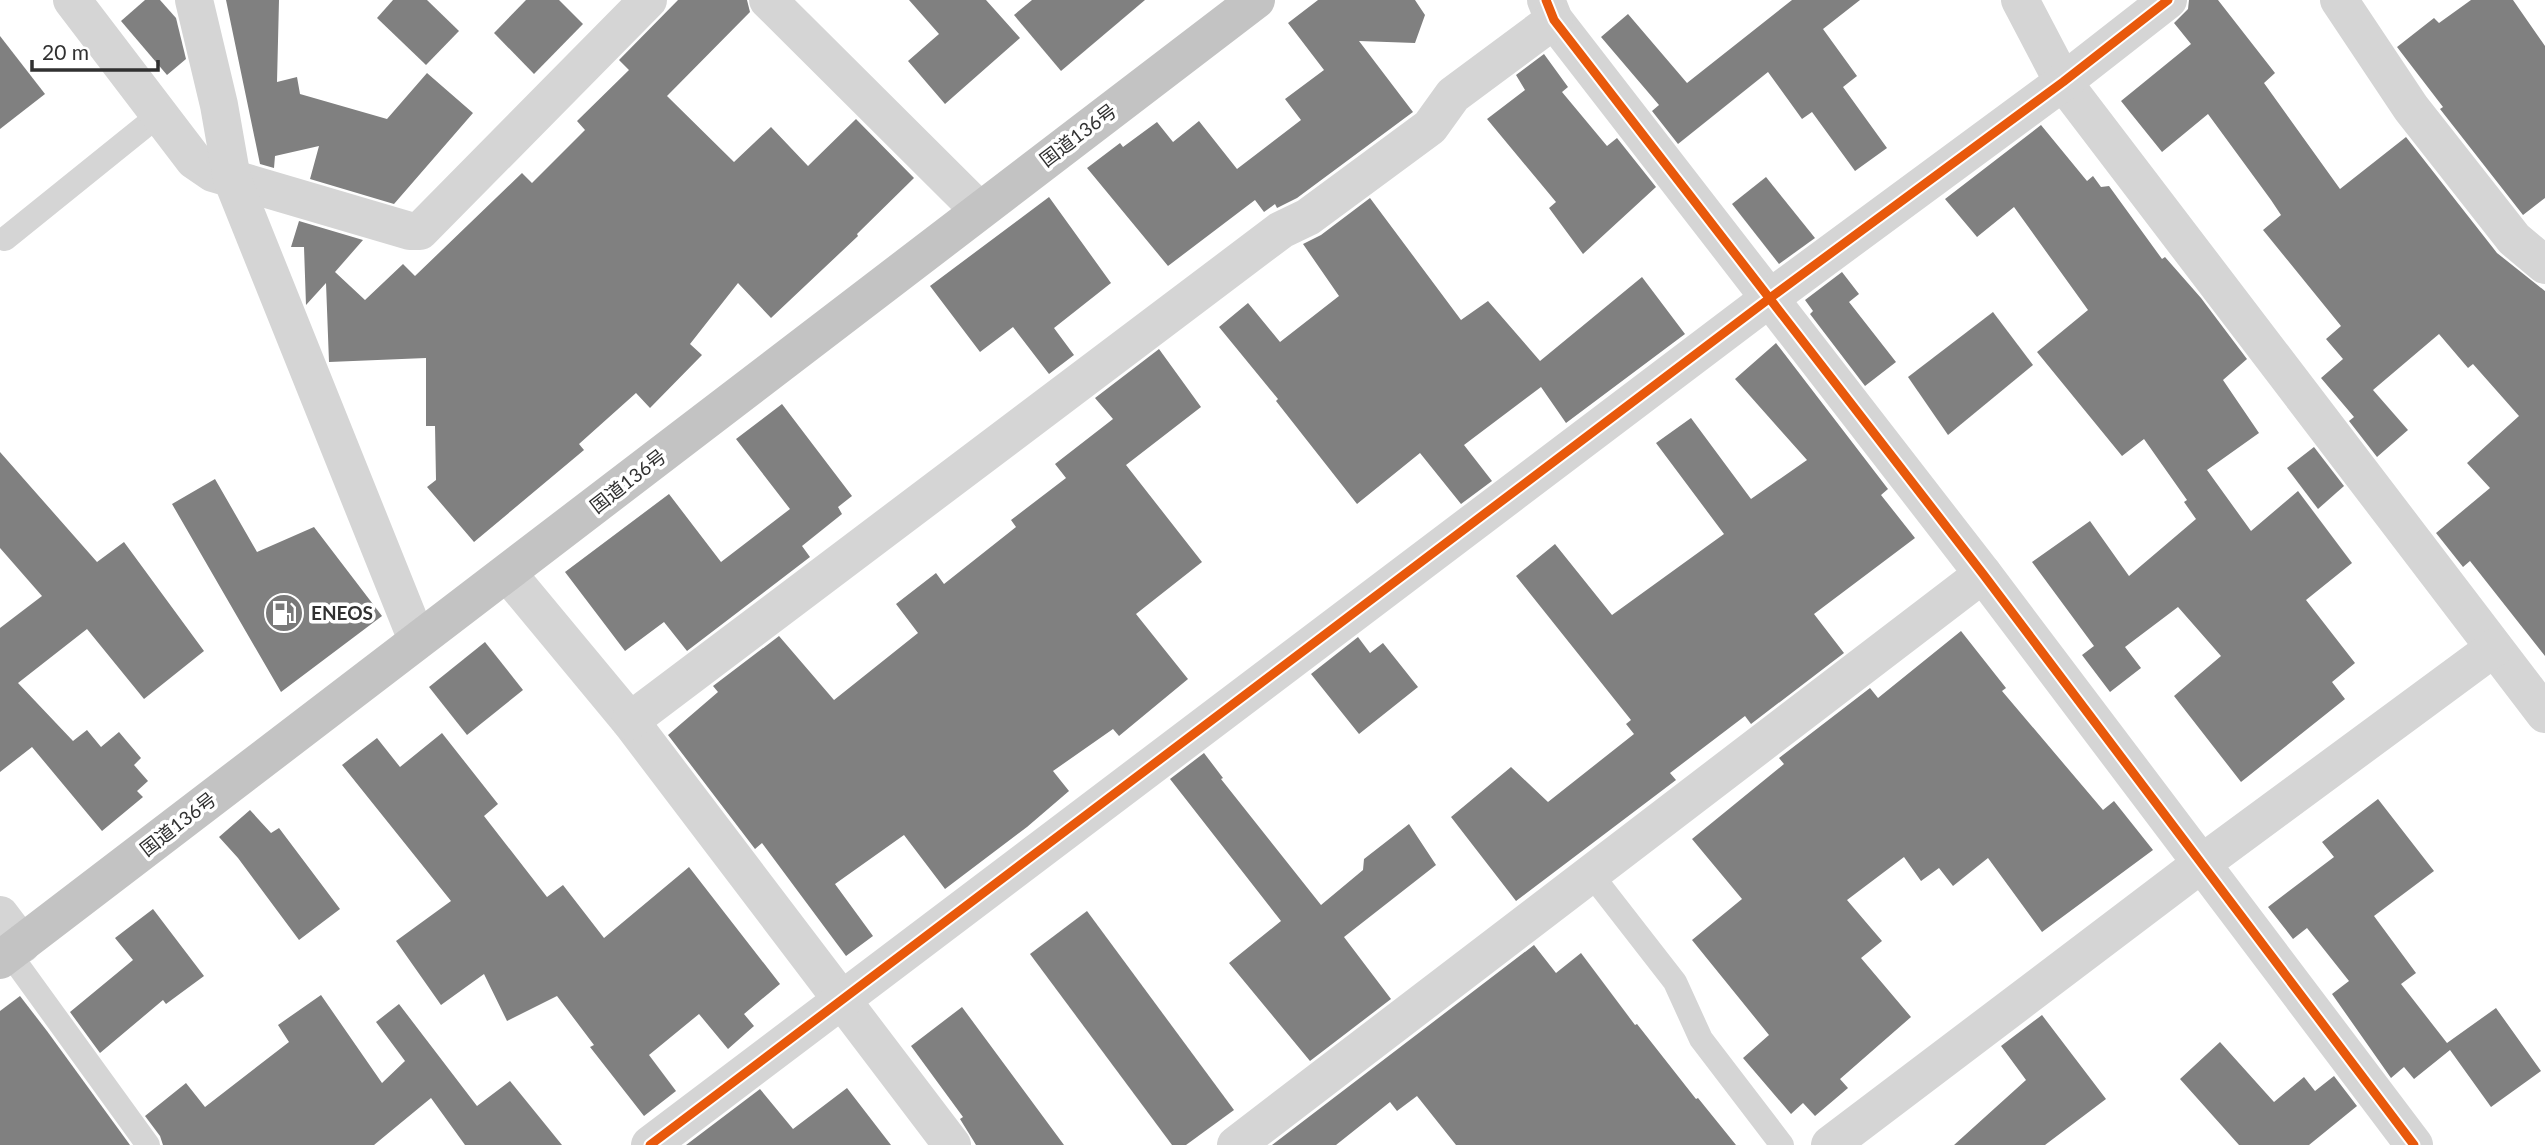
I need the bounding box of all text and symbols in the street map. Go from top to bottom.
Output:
scale bar [32,28,158,72]
text: 20 m [42,39,89,64]
street label: 国道136号 [1035,98,1121,171]
street label: 国道136号 [585,444,670,517]
fuel station icon: ENEOS [263,592,305,634]
place label: ENEOS [311,601,373,624]
street label: 国道136号 [135,787,220,860]

